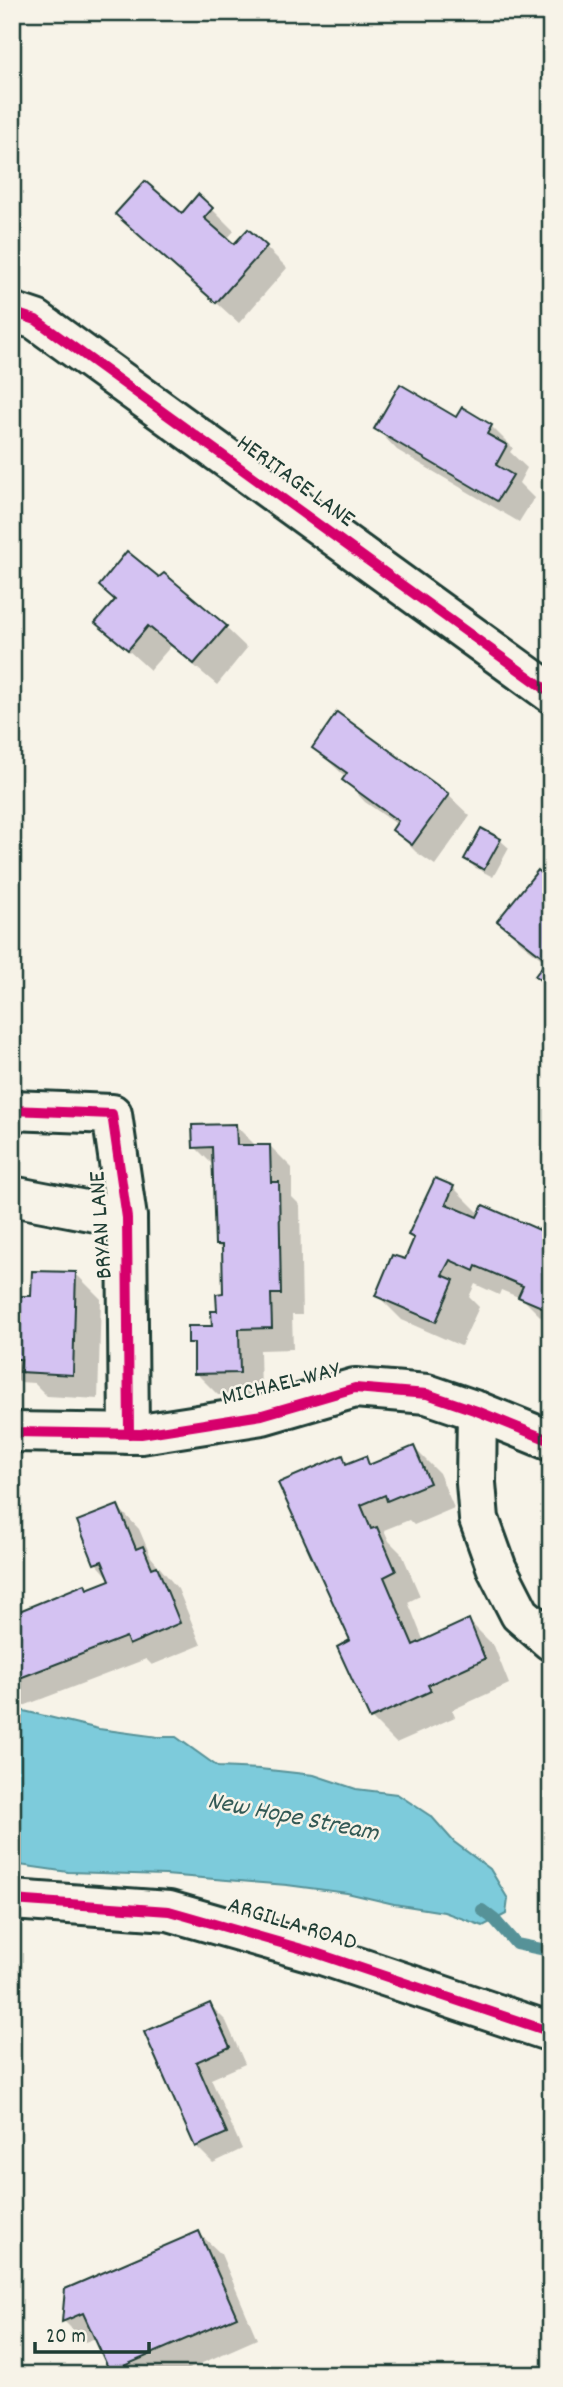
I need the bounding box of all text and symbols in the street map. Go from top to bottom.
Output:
street label: HERITAGE LANE [229,427,361,537]
street label: BRYAN LANE [81,1170,123,1280]
street label: MICHAEL WAY [218,1354,345,1416]
water label: New Hope Stream [204,1783,383,1853]
street label: ARGILLA ROAD [223,1889,361,1961]
scale bar [35,2310,149,2354]
text: 20 m [46,2323,86,2353]

